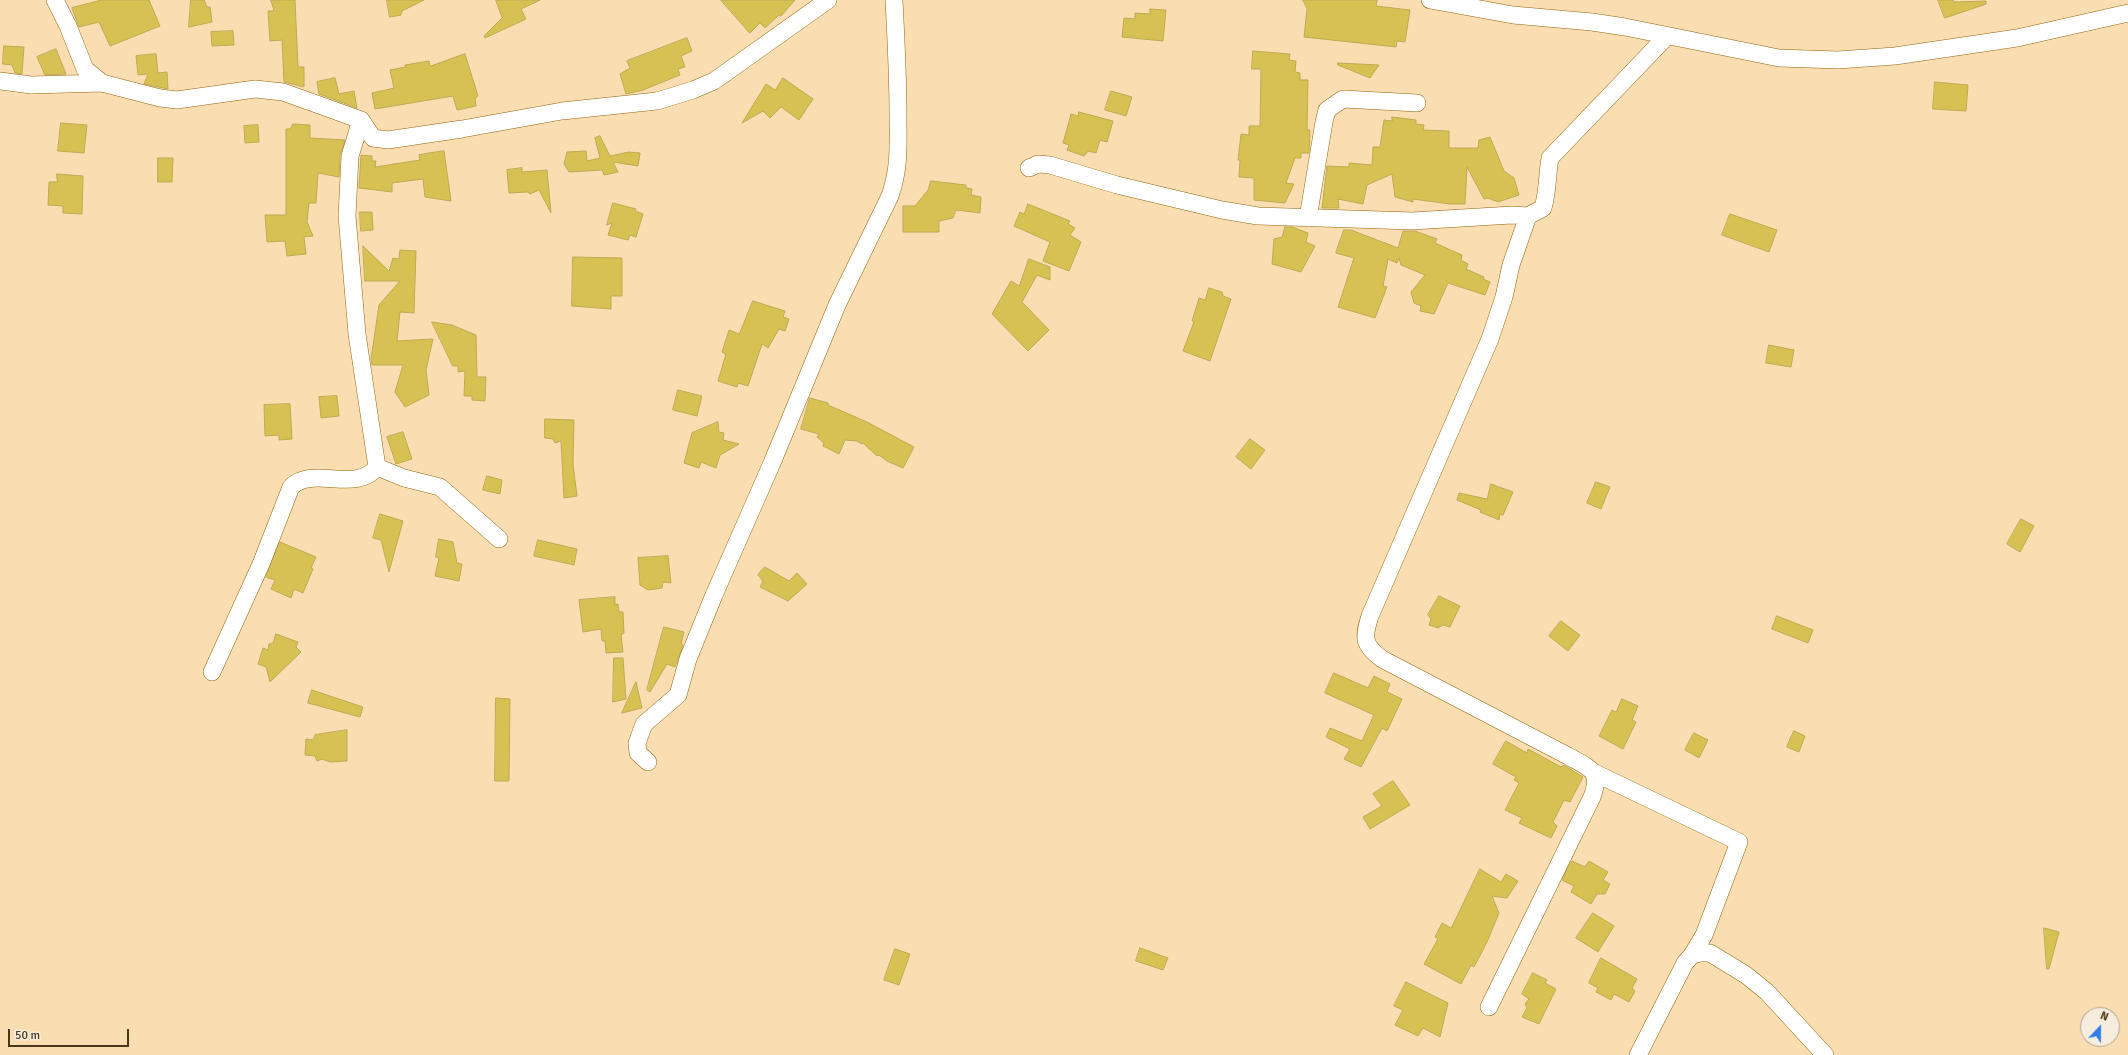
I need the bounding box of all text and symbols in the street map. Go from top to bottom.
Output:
north arrow [2080,1007,2120,1047]
text: N [2098,1009,2110,1024]
scale bar [10,1021,131,1047]
text: 50 m [15,1028,40,1043]

